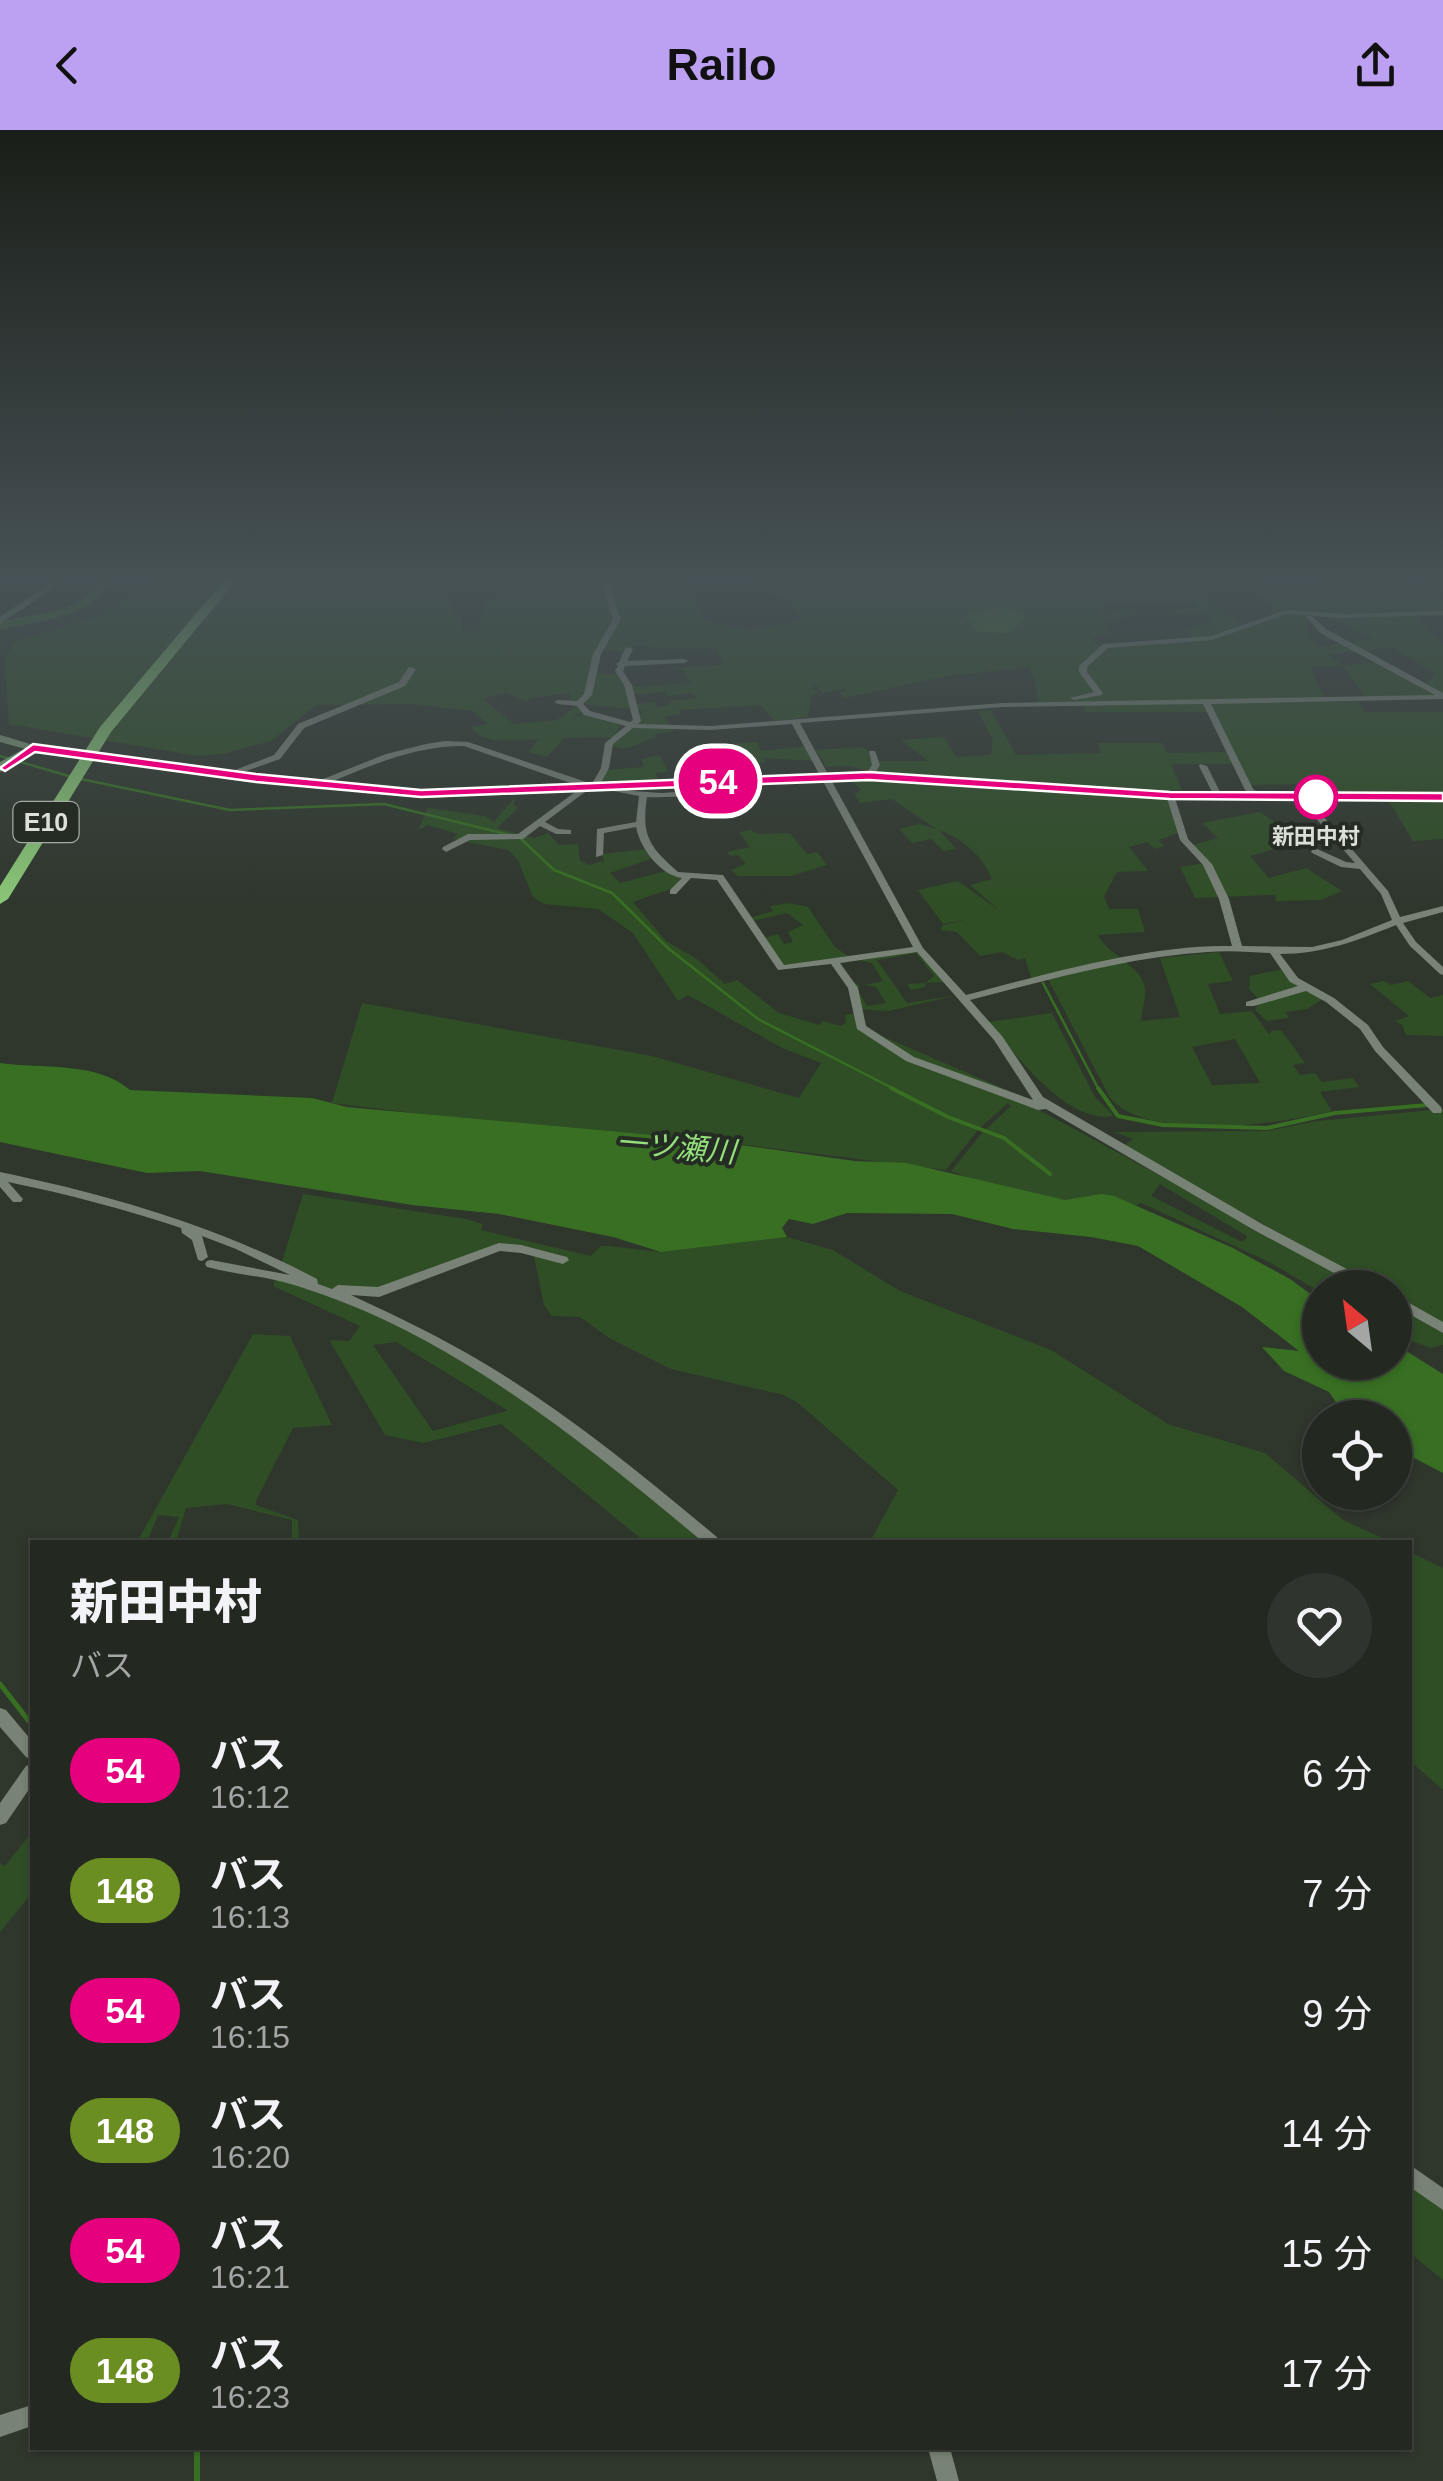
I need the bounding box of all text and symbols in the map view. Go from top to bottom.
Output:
icon: back [40,38,95,93]
icon: share [1348,38,1403,93]
text: Railo [666,39,777,90]
line badge: 54 [673,748,763,814]
text: 54 [699,762,737,801]
marker: 新田中村 [1295,776,1337,818]
road number: E10 [13,802,78,842]
place label: 新田中村 [1272,824,1360,849]
water label: 一ツ瀬川 [615,1125,740,1169]
north arrow [1302,1270,1412,1380]
map controls [1302,1270,1412,1510]
button: locate [1302,1400,1412,1510]
button: heart [1267,1573,1372,1678]
text: 新田中村 [70,1576,262,1629]
text: バス [70,1648,134,1684]
text: バス [210,1734,286,1776]
text: 54 [106,1751,144,1790]
text: 6 分 [1302,1753,1372,1795]
text: 16:12 [210,1779,290,1815]
text: バス [210,1854,286,1896]
text: 148 [96,1871,154,1910]
text: 7 分 [1302,1873,1372,1915]
text: 16:13 [210,1899,290,1935]
text: バス [210,1974,286,2016]
text: 54 [106,1991,144,2030]
text: 9 分 [1302,1993,1372,2035]
text: 16:15 [210,2019,290,2055]
text: バス [210,2094,286,2136]
text: 148 [96,2111,154,2150]
text: 14 分 [1281,2113,1372,2155]
text: 16:20 [210,2139,290,2175]
text: バス [210,2214,286,2256]
text: 54 [106,2231,144,2270]
text: 15 分 [1281,2233,1372,2275]
text: 16:21 [210,2259,290,2295]
text: バス [210,2334,286,2376]
text: 148 [96,2351,154,2390]
text: 17 分 [1281,2353,1372,2395]
text: 16:23 [210,2379,290,2415]

